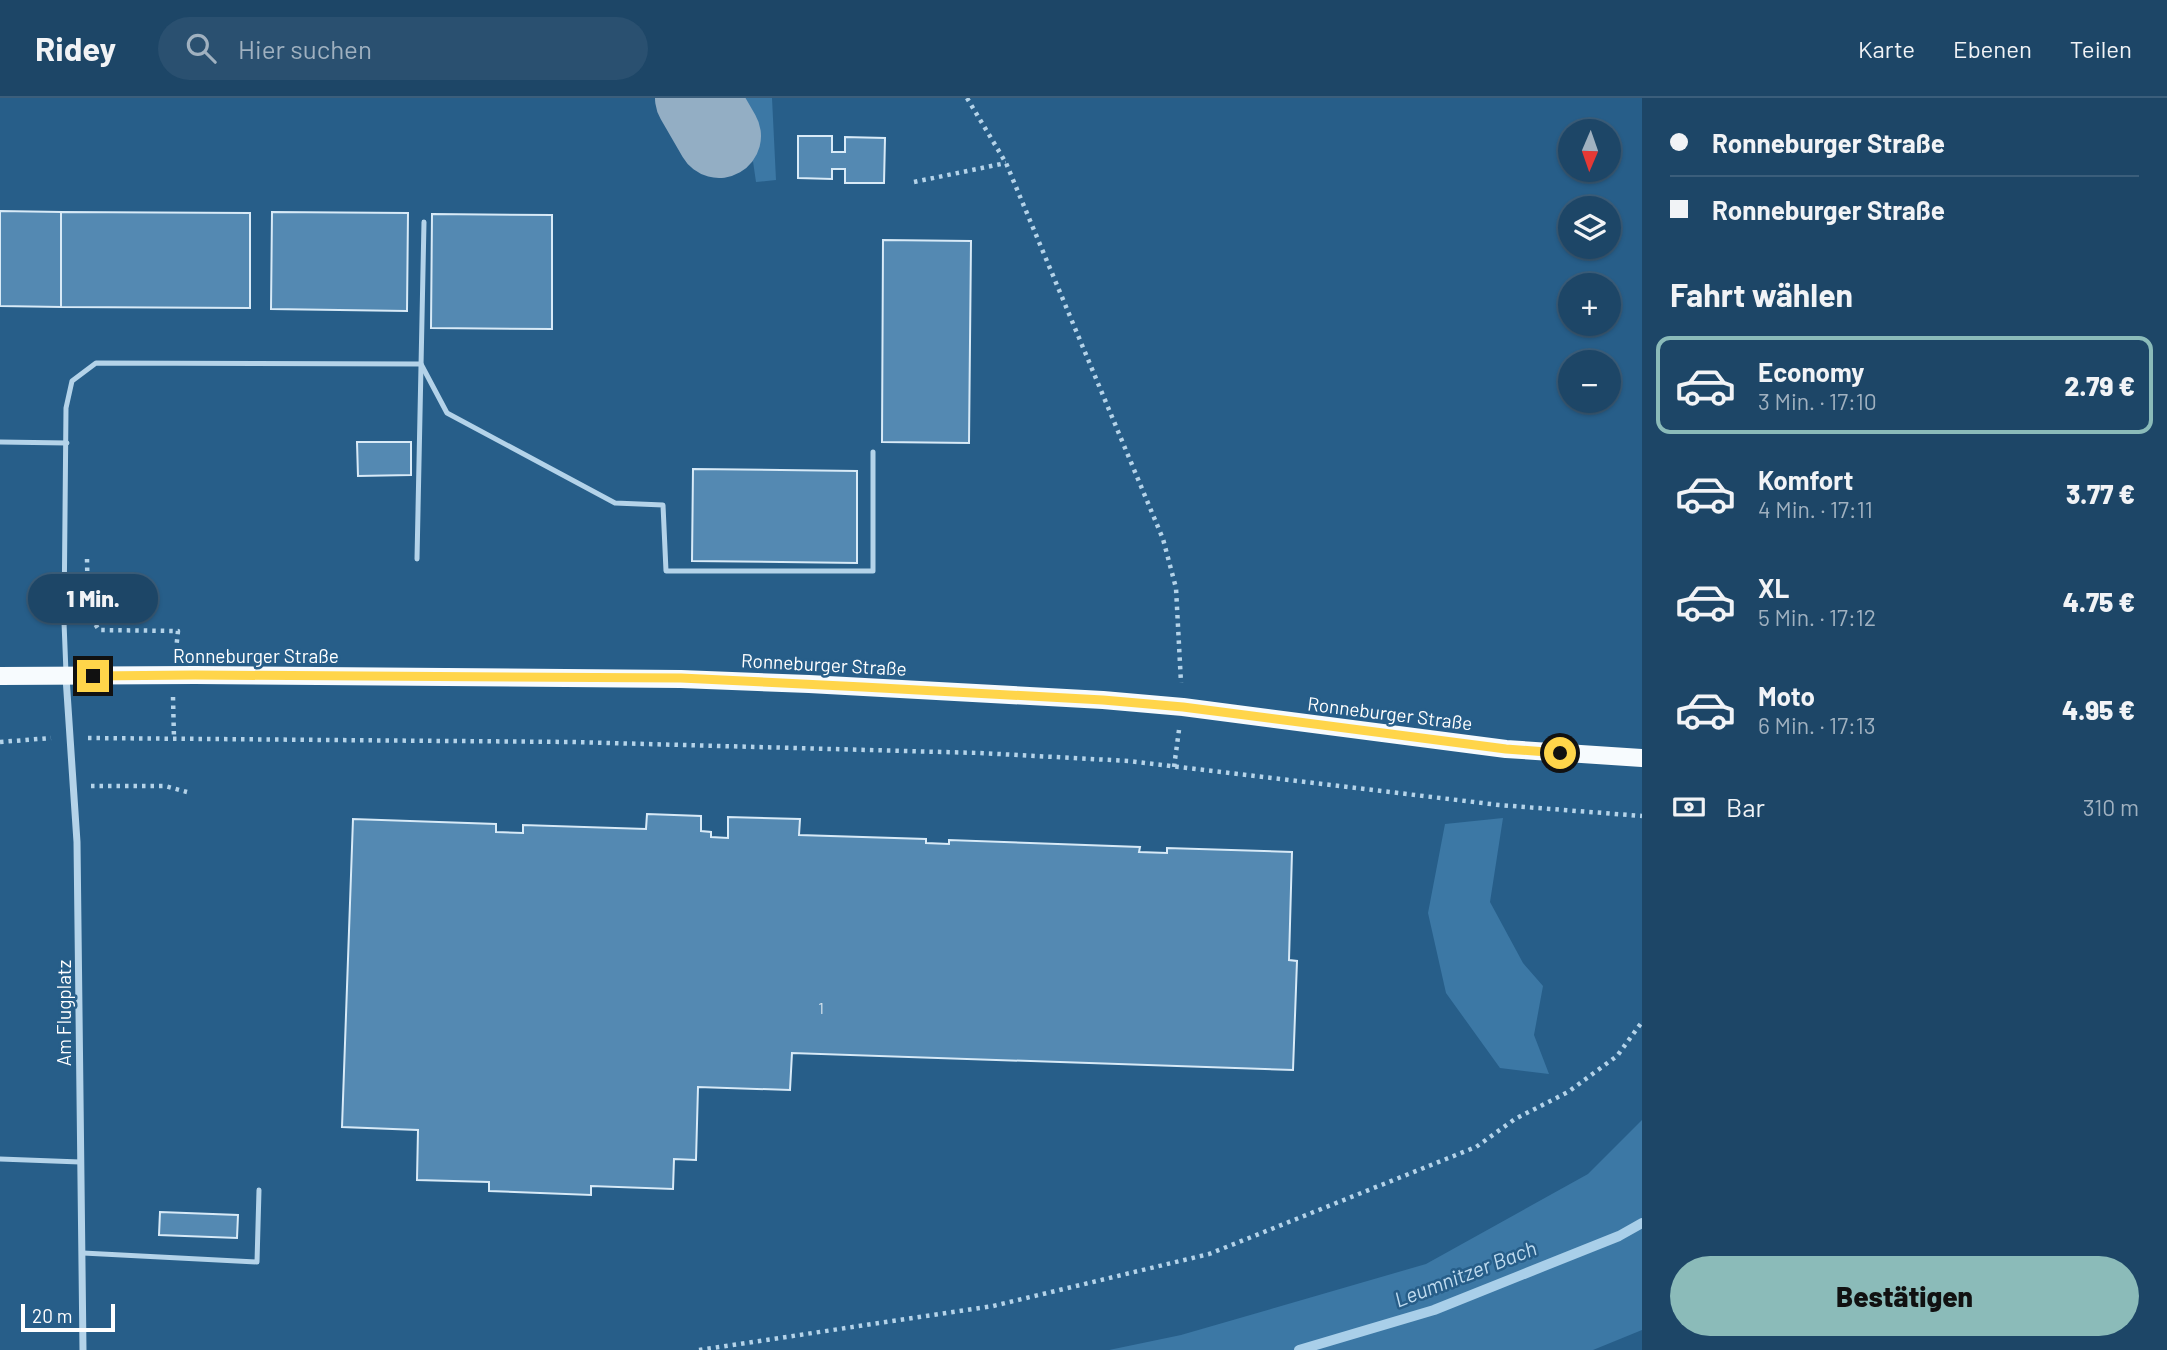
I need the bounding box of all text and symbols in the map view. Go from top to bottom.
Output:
search box [158,17,648,80]
text: Ridey [35,28,116,68]
icon: search [182,29,220,67]
text: Hier suchen [238,33,372,64]
text: Karte [1858,34,1915,63]
text: Ebenen [1953,34,2032,63]
text: Teilen [2070,34,2132,63]
north arrow [1558,119,1620,182]
map controls [1558,119,1621,413]
text: Ronneburger Straße [1712,127,1945,158]
text: Ronneburger Straße [1712,194,1945,225]
button: layers [1558,196,1621,259]
button: + [1558,273,1621,336]
text: Fahrt wählen [1670,275,1853,313]
button: − [1558,350,1621,413]
icon: car [1674,354,1737,417]
text: Economy [1758,356,1864,387]
text: 2.79 € [2065,370,2135,401]
text: 3 Min. · 17:10 [1758,387,1877,415]
icon: car [1674,462,1737,525]
text: Komfort [1758,464,1853,495]
text: 3.77 € [2066,478,2135,509]
text: 4 Min. · 17:11 [1758,495,1873,523]
icon: car [1674,570,1737,633]
text: XL [1758,572,1789,603]
callout: 1 Min. [28,574,158,624]
text: 1 Min. [66,584,120,612]
text: 4.75 € [2063,586,2135,617]
text: 5 Min. · 17:12 [1758,603,1876,631]
street label: Ronneburger Straße [173,644,339,667]
street label: Ronneburger Straße [741,648,907,680]
route end [77,660,109,692]
icon: car [1674,678,1737,741]
text: Moto [1758,680,1815,711]
street label: Ronneburger Straße [1306,691,1474,735]
text: 4.95 € [2062,694,2135,725]
text: 6 Min. · 17:13 [1758,711,1876,739]
route start [1544,737,1576,769]
icon: cash [1670,788,1708,826]
text: Bar [1726,791,1765,822]
text: 310 m [2083,793,2139,821]
street label: Am Flugplatz [52,960,75,1066]
house number: 1 [818,998,824,1017]
water label: Leumnitzer Bach [1390,1234,1540,1312]
button: Bestätigen [1670,1256,2139,1336]
scale bar [21,1301,116,1333]
text: 20 m [32,1304,72,1327]

